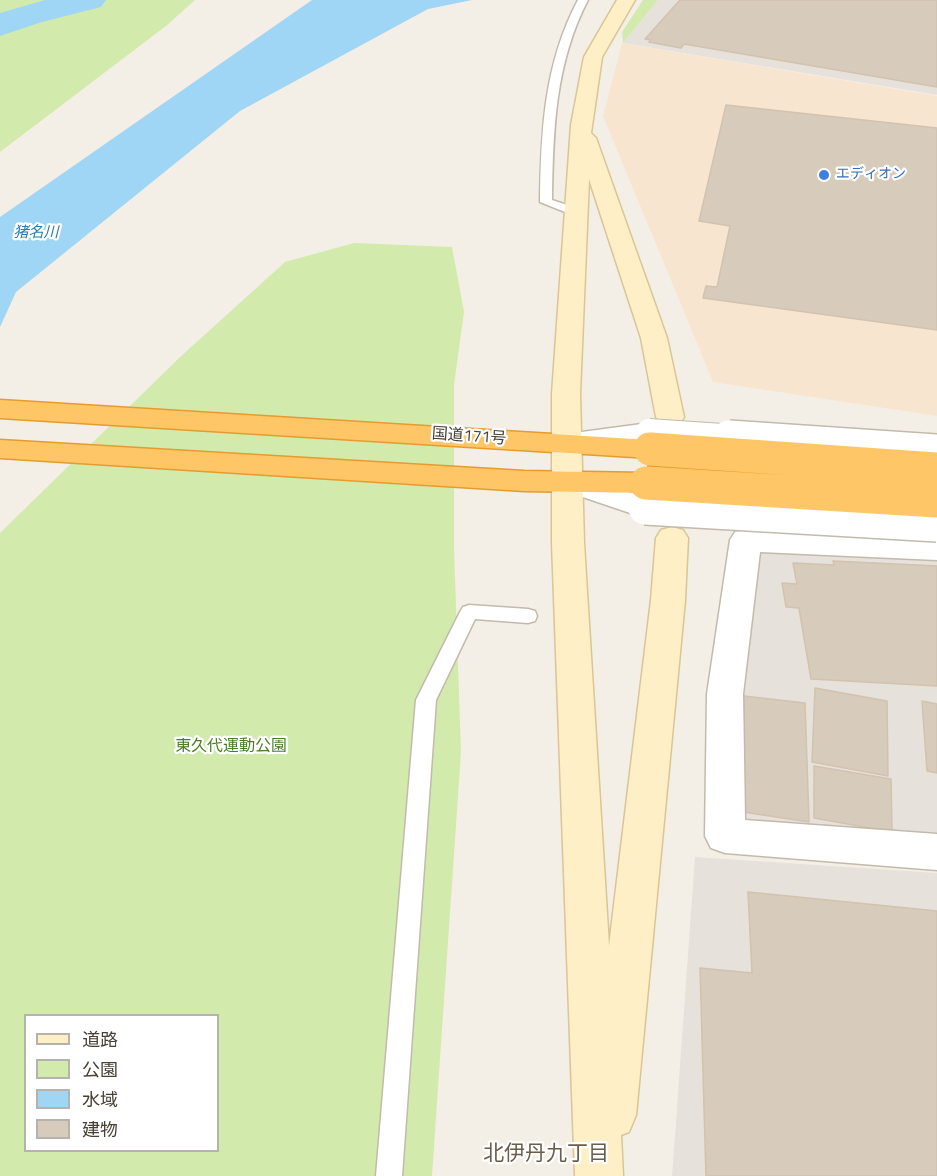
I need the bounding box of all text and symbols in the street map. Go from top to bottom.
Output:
place label: エディオン [836,167,906,183]
marker: エディオン [817,168,831,182]
water label: 猪名川 [14,224,58,242]
street label: 国道171号 [431,425,507,449]
park label: 東久代運動公園 [175,737,287,757]
legend [24,1014,219,1152]
text: 道路 [82,1026,118,1053]
text: 公園 [82,1056,118,1083]
text: 水域 [82,1086,118,1113]
text: 建物 [82,1116,118,1143]
district label: 北伊丹九丁目 [483,1142,609,1168]

